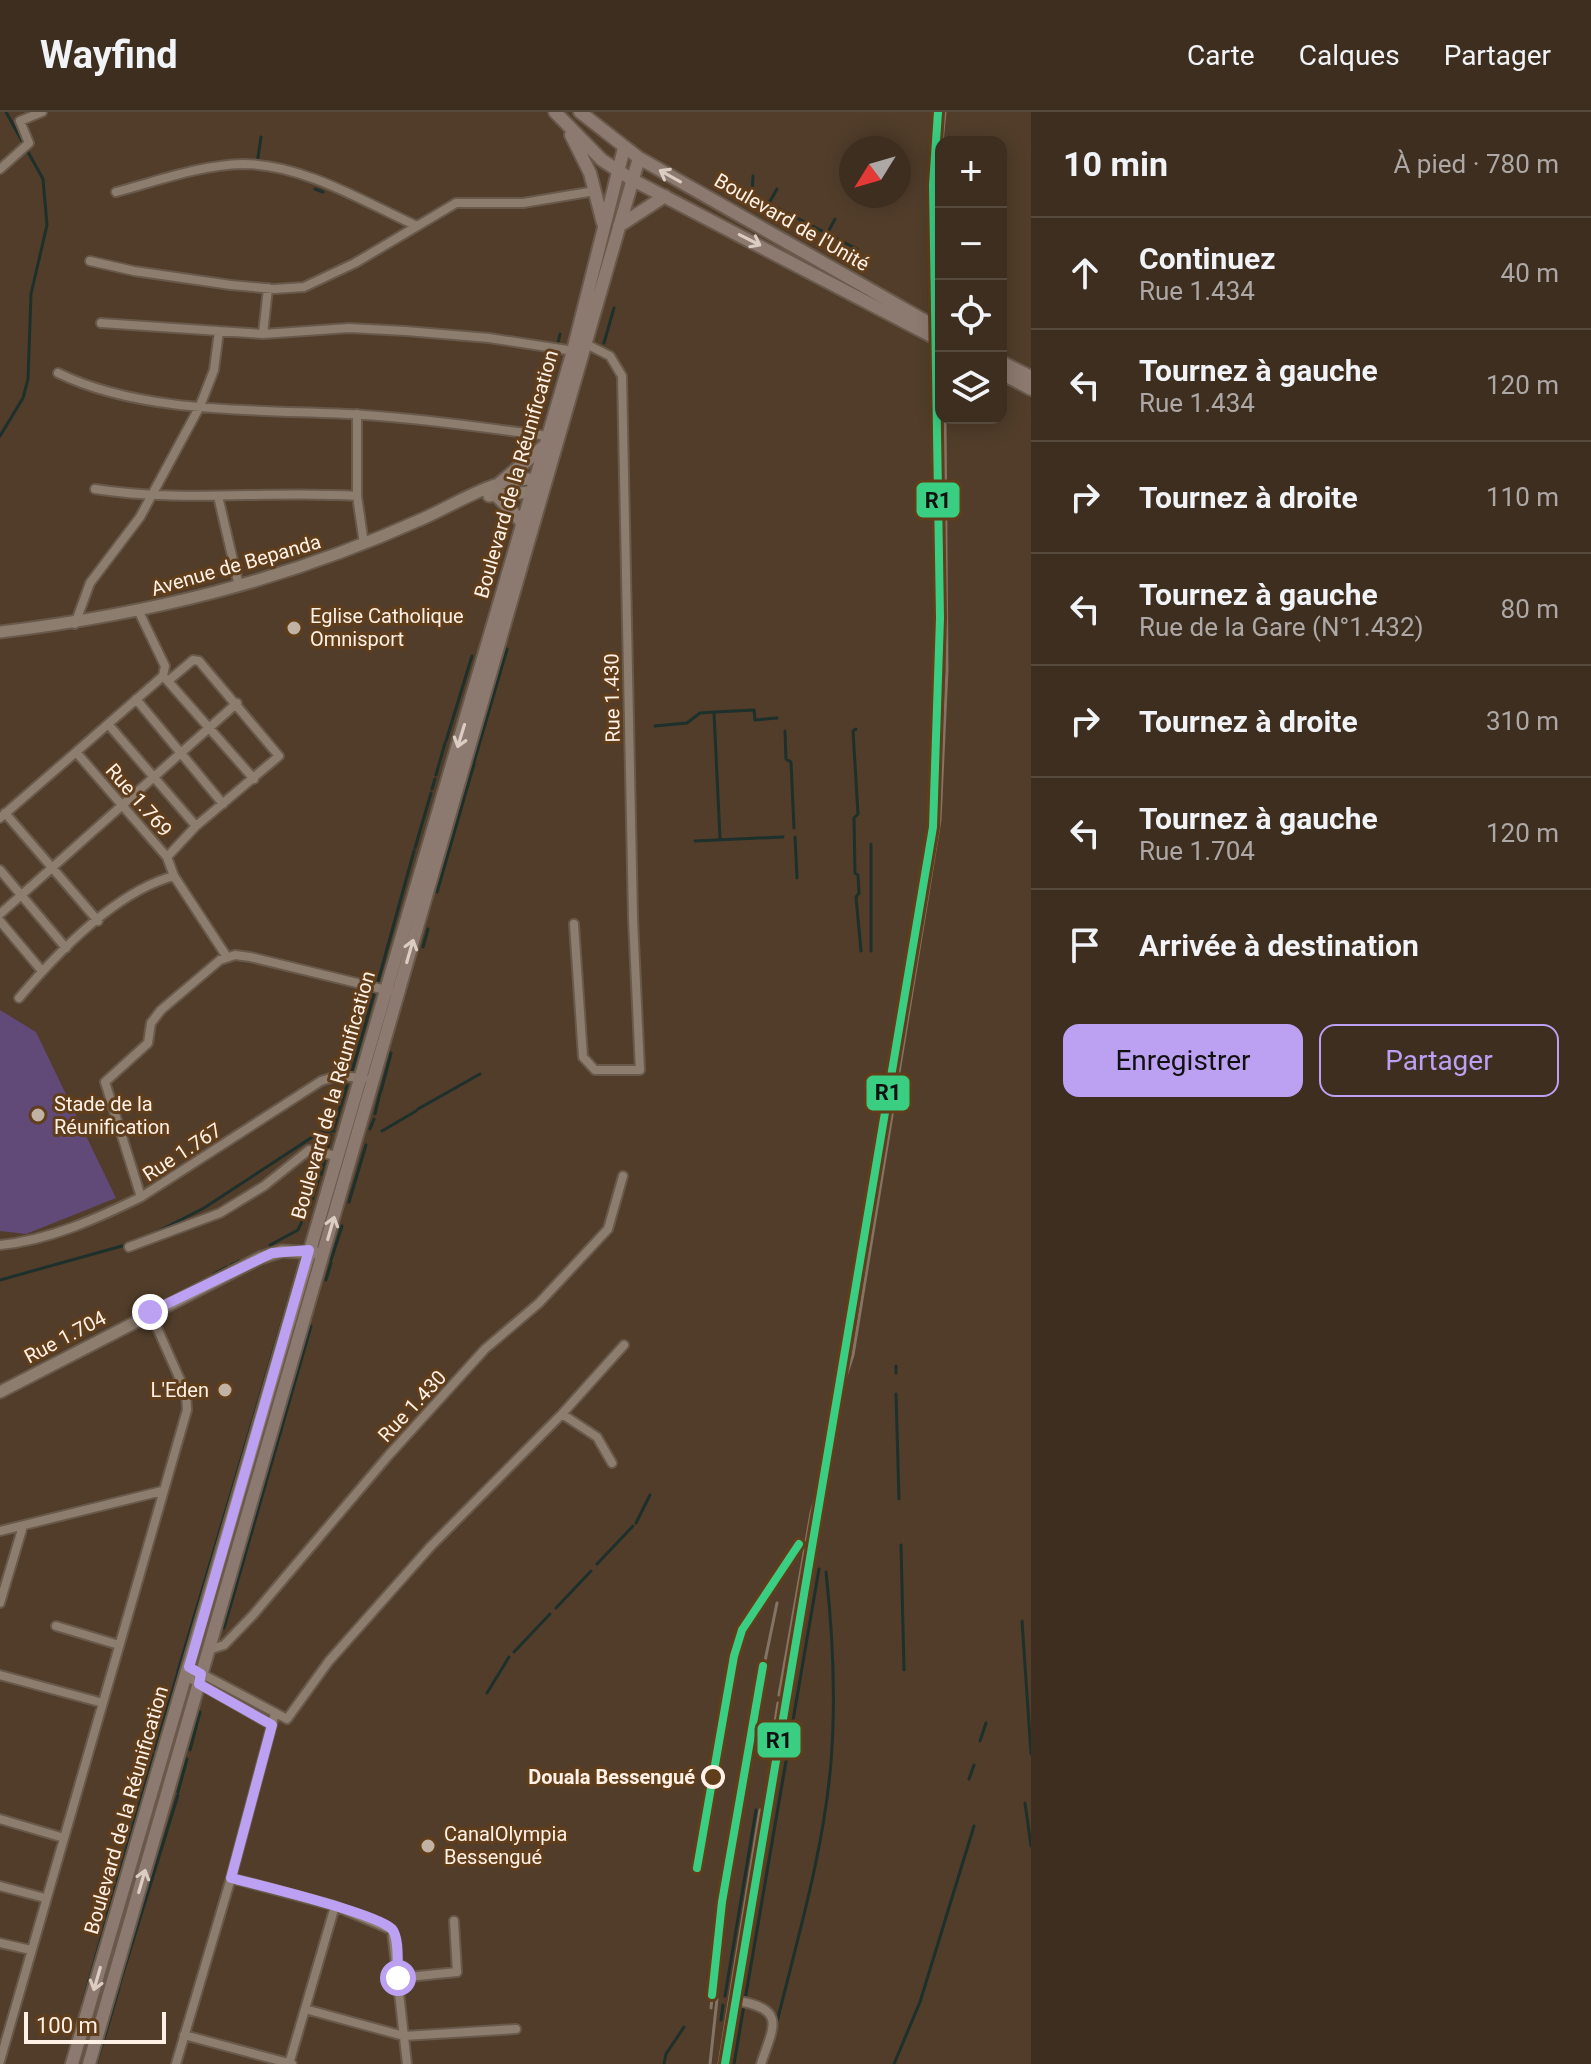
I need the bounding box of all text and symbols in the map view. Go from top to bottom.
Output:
text: Wayfind [40,33,178,77]
text: Carte [1187,39,1255,72]
text: Calques [1299,39,1400,72]
text: Partager [1444,39,1551,72]
north arrow [839,136,911,208]
map controls [935,136,1007,424]
button: + [935,136,1007,208]
text: 10 min [1063,144,1168,184]
text: À pied · 780 m [1393,149,1559,179]
one-way arrow [659,167,683,183]
street label: Boulevard de l'Unité [710,168,874,276]
button: − [935,208,1007,280]
one-way arrow [738,233,762,249]
text: Continuez [1139,241,1276,276]
icon: ahead [1063,251,1107,295]
text: 40 m [1501,258,1559,288]
text: Rue 1.434 [1139,276,1255,306]
button: locate [935,280,1007,352]
street label: Boulevard de la Réunification [469,347,563,601]
button: layers [935,352,1007,424]
text: Tournez à gauche [1139,353,1378,388]
icon: left [1063,363,1107,407]
text: 120 m [1486,370,1559,400]
text: Rue 1.434 [1139,388,1255,418]
icon: right [1063,475,1107,519]
text: Tournez à droite [1139,480,1358,515]
line badge: R1 [915,481,961,519]
text: 110 m [1486,482,1559,512]
text: R1 [925,488,951,513]
street label: Avenue de Bepanda [148,529,324,601]
text: Tournez à gauche [1139,577,1378,612]
icon: left [1063,587,1107,631]
text: 80 m [1501,594,1559,624]
place label: Eglise Catholique Omnisport [310,604,464,651]
text: Rue de la Gare (N°1.432) [1139,612,1424,642]
marker: Eglise Catholique Omnisport [285,619,303,637]
street label: Rue 1.430 [599,653,625,743]
icon: right [1063,699,1107,743]
text: Tournez à droite [1139,704,1358,739]
text: 310 m [1486,706,1559,736]
one-way arrow [453,722,468,748]
street label: Rue 1.769 [101,758,177,842]
text: Tournez à gauche [1139,801,1378,836]
icon: left [1063,811,1107,855]
text: 120 m [1486,818,1559,848]
text: Rue 1.704 [1139,836,1255,866]
icon: arrive [1063,923,1107,967]
text: Arrivée à destination [1139,928,1419,963]
one-way arrow [403,939,418,965]
street label: Boulevard de la Réunification [286,968,380,1222]
button: Enregistrer [1063,1024,1303,1097]
button: Partager [1319,1024,1559,1097]
line badge: R1 [865,1074,911,1112]
text: R1 [875,1080,901,1105]
place label: Stade de la Réunification [54,1092,170,1139]
marker: Stade de la Réunification [29,1106,47,1124]
street label: Rue 1.767 [138,1118,226,1186]
one-way arrow [324,1216,339,1242]
route end [132,1294,168,1330]
street label: Rue 1.704 [20,1305,110,1369]
street label: Rue 1.430 [373,1365,451,1447]
place label: L'Eden [151,1378,209,1402]
marker: L'Eden [216,1381,234,1399]
street label: Boulevard de la Réunification [79,1683,173,1937]
line badge: R1 [756,1721,802,1759]
text: R1 [766,1728,792,1753]
place label: Douala Bessengué [528,1765,695,1789]
marker: Douala Bessengué [702,1766,724,1788]
place label: CanalOlympia Bessengué [444,1822,567,1869]
marker: CanalOlympia Bessengué [419,1837,437,1855]
one-way arrow [135,1869,150,1895]
route start [380,1960,416,1996]
one-way arrow [89,1966,104,1992]
scale bar [24,2008,166,2044]
text: 100 m [36,2013,98,2038]

